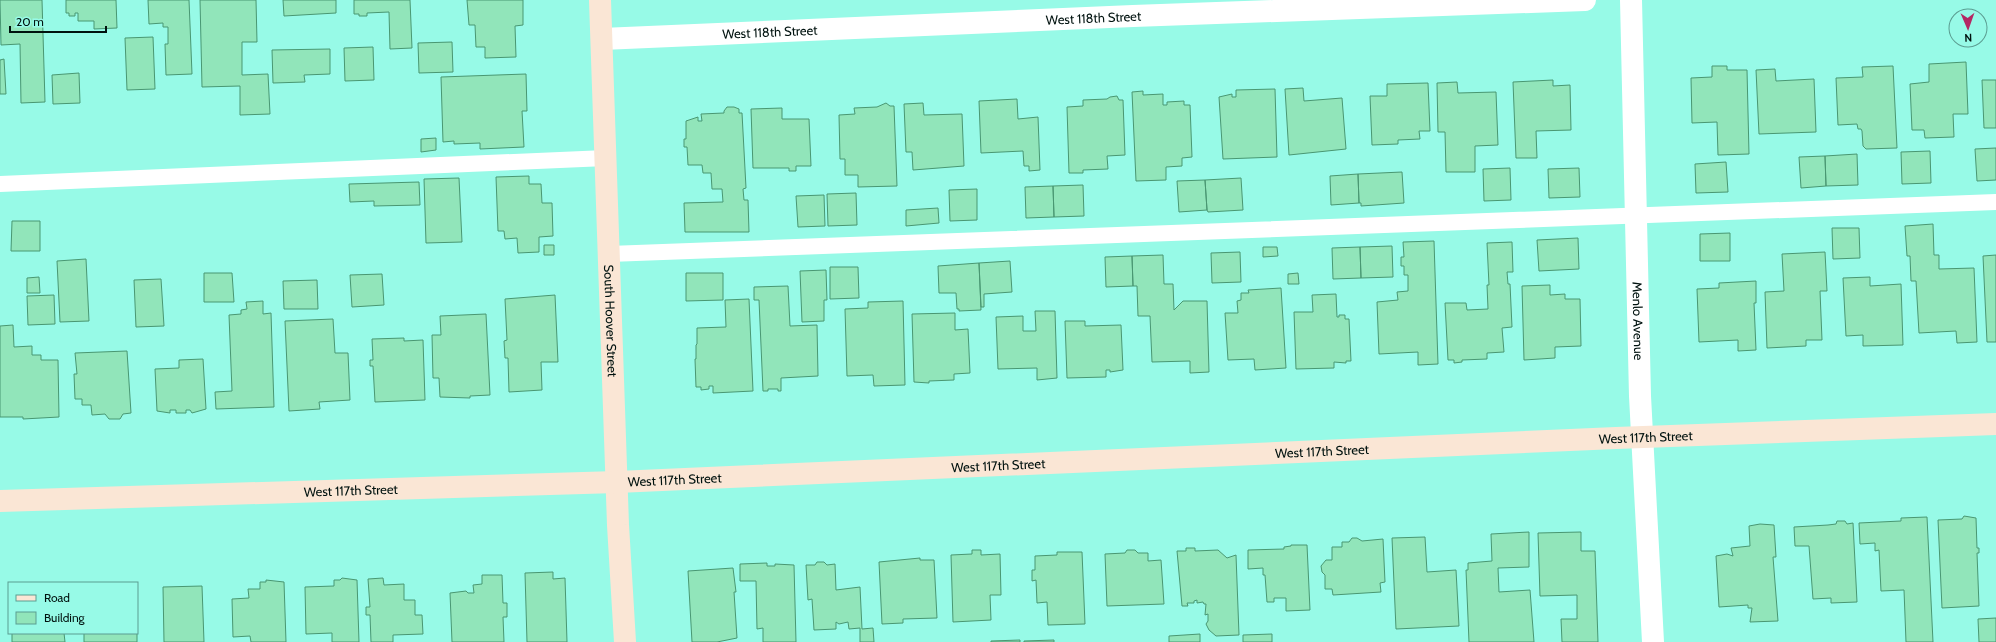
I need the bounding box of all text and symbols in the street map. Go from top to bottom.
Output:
scale bar [10,8,106,34]
street label: West 118th Street [1046,8,1142,28]
north arrow [1948,8,1988,48]
text: 20 m [16,14,44,29]
street label: West 118th Street [722,22,818,42]
text: N [1964,31,1972,45]
street label: South Hoover Street [601,264,621,378]
street label: Menlo Avenue [1629,281,1647,361]
street label: West 117th Street [1598,427,1694,447]
street label: West 117th Street [1275,441,1370,461]
street label: West 117th Street [951,455,1046,475]
street label: West 117th Street [627,469,723,490]
street label: West 117th Street [304,481,399,500]
legend [8,582,138,634]
text: Road [44,590,70,605]
text: Building [44,610,86,625]

